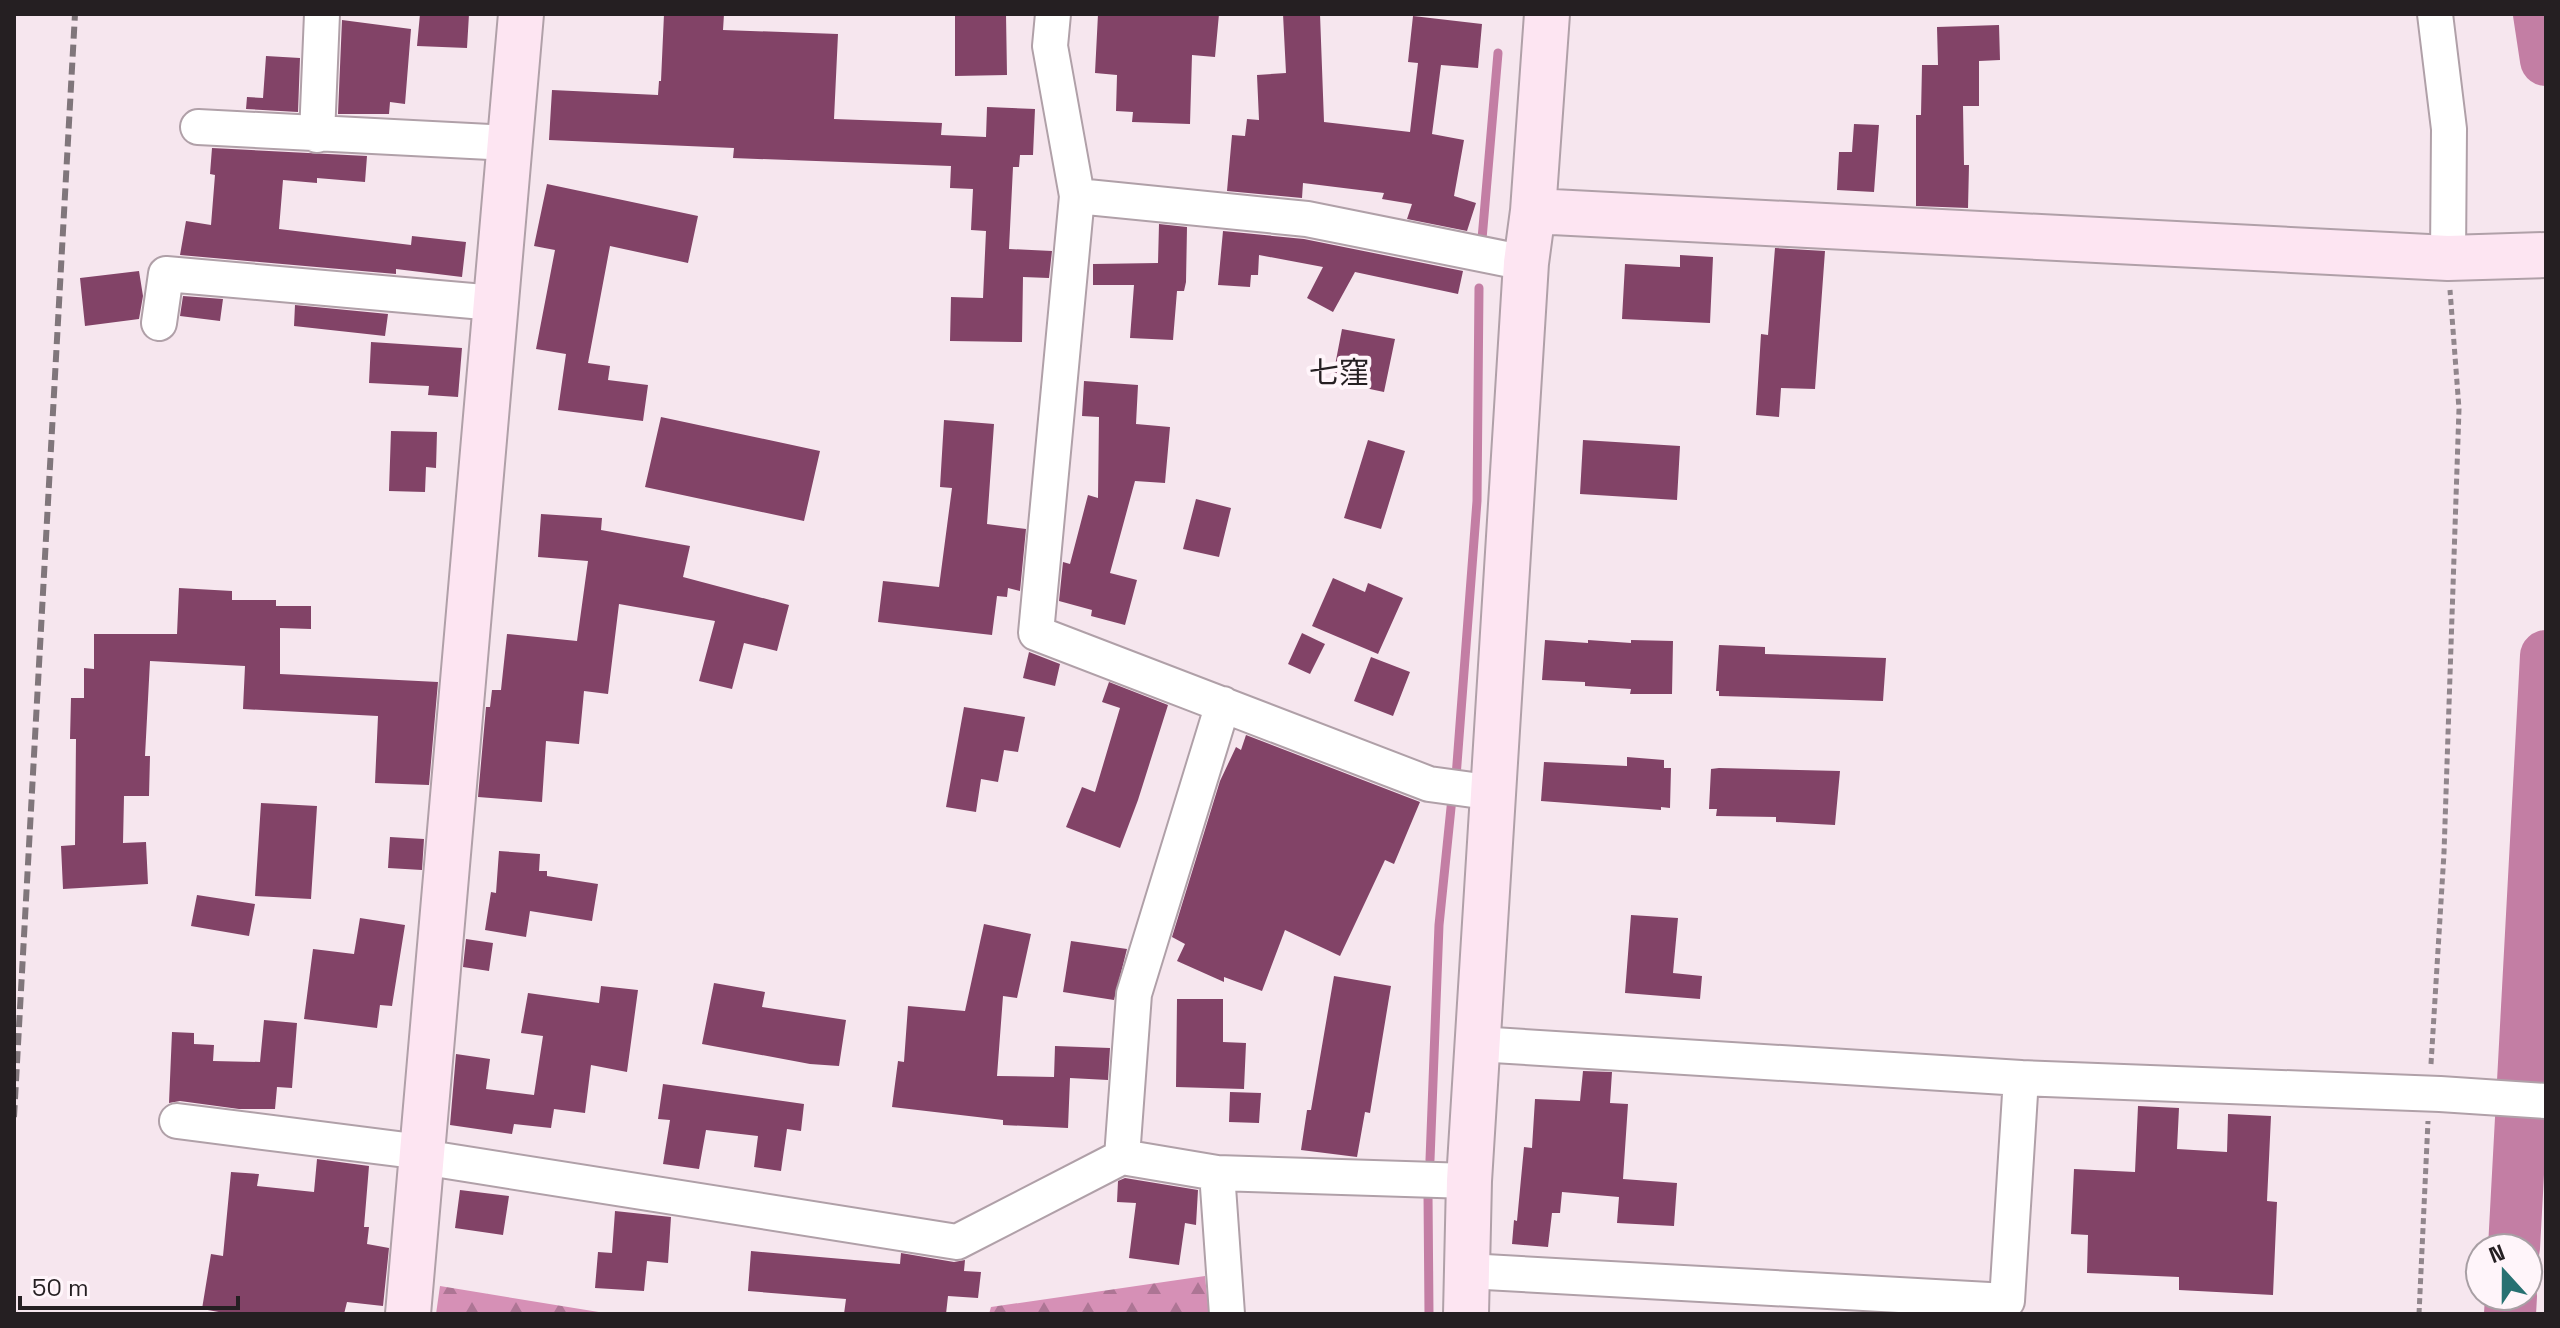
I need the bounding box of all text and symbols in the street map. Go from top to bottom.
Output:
district label: 七窪 [1309,353,1369,392]
north arrow [2464,1232,2544,1312]
text: N [2485,1238,2509,1269]
scale bar [20,1260,238,1310]
text: 50 m [32,1272,89,1303]

